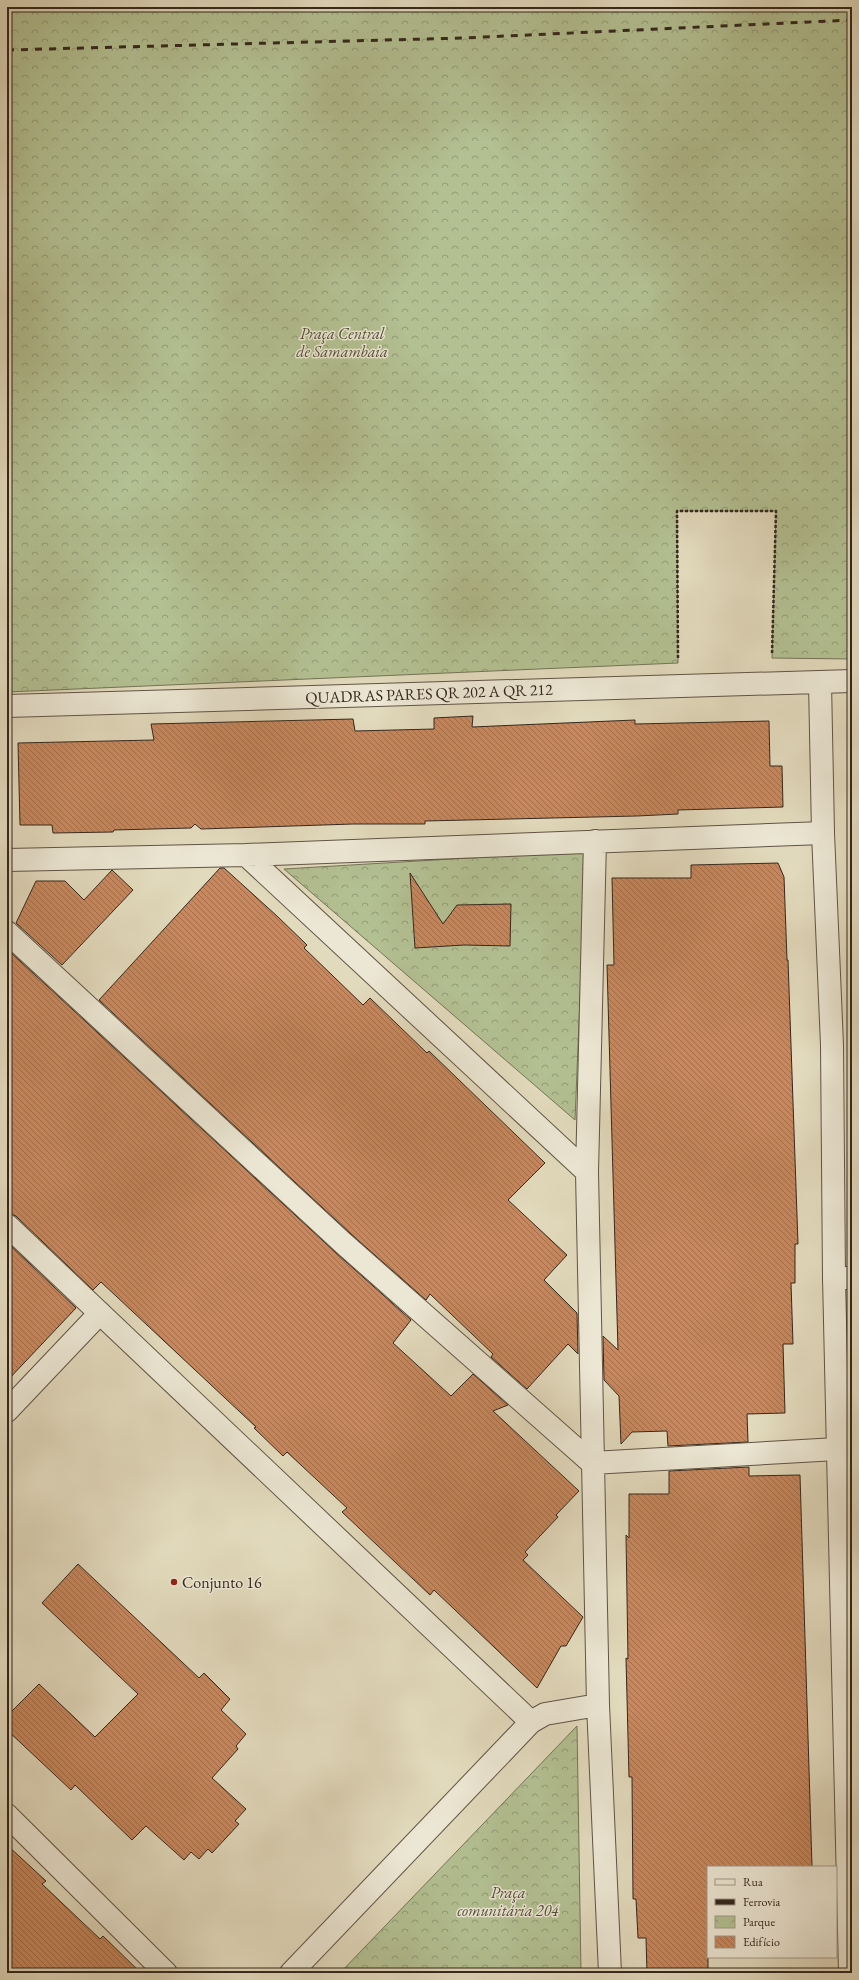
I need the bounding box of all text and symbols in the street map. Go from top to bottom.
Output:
park label: Praça Central de Samambaia [296,323,388,362]
street label: QUADRAS PARES QR 202 A QR 212 [305,679,553,708]
place label: Conjunto 16 [182,1572,262,1593]
marker: Conjunto 16 [169,1577,179,1587]
legend [707,1866,837,1958]
text: Rua [743,1874,763,1890]
park label: Praça comunitária 204 [457,1882,559,1921]
text: Ferrovia [743,1894,780,1910]
text: Parque [743,1914,775,1930]
text: Edifício [743,1934,780,1950]

